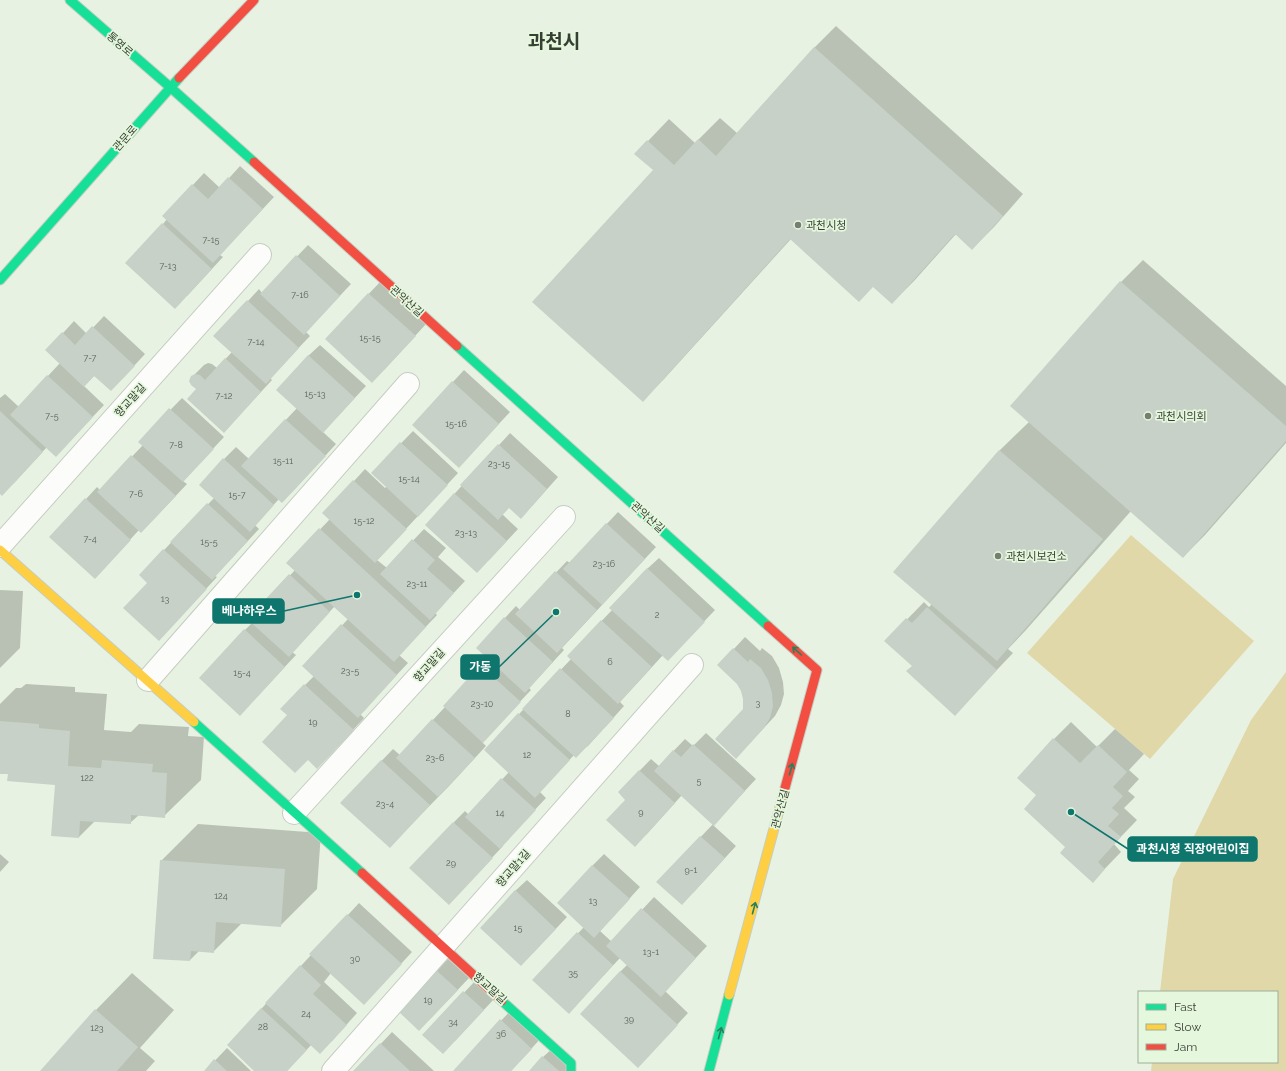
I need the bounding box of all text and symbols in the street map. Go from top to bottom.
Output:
street label: 통영로 [104,30,135,59]
district label: 과천시 [528,30,580,52]
street label: 관문로 [111,123,140,154]
place label: 과천시청 [806,219,846,232]
marker: 과천시청 [793,220,803,230]
house number: 7-15 [202,235,220,245]
house number: 7-13 [160,261,177,271]
street label: 관악산길 [387,283,426,320]
house number: 7-16 [291,290,309,300]
house number: 15-15 [359,333,381,343]
house number: 7-14 [247,337,265,347]
house number: 7-7 [84,353,97,363]
street label: 향교말길 [112,381,149,420]
house number: 15-13 [304,389,326,399]
house number: 7-12 [216,391,233,401]
place label: 과천시의회 [1156,410,1207,423]
house number: 7-5 [45,411,59,421]
marker: 과천시의회 [1143,411,1153,421]
house number: 15-16 [445,419,467,429]
house number: 7-8 [169,440,183,450]
house number: 15-11 [273,456,293,466]
house number: 23-15 [488,459,510,469]
house number: 15-14 [398,474,420,484]
house number: 7-6 [129,489,143,499]
house number: 15-7 [228,490,246,500]
street label: 관악산길 [628,499,667,536]
house number: 15-12 [353,516,375,526]
house number: 23-13 [455,528,477,538]
house number: 7-4 [83,534,97,544]
house number: 15-5 [200,537,218,547]
place label: 과천시보건소 [1006,550,1067,563]
marker: 과천시보건소 [993,551,1003,561]
house number: 23-16 [593,559,616,569]
house number: 23-11 [407,579,428,589]
house number: 13 [161,594,170,604]
callout: 베나하우스 [213,599,284,623]
text: 베나하우스 [221,604,277,618]
house number: 2 [655,610,660,620]
street label: 향교말길 [411,646,448,685]
one-way arrow [792,647,802,656]
callout: 가동 [461,655,499,679]
house number: 6 [607,657,613,667]
text: 가동 [469,660,491,674]
house number: 23-5 [341,666,359,676]
house number: 15-4 [233,668,251,678]
house number: 3 [756,698,761,708]
house number: 23-10 [471,699,494,709]
house number: 8 [565,709,571,719]
house number: 19 [308,717,318,727]
house number: 12 [523,750,532,760]
house number: 23-6 [426,753,445,763]
one-way arrow [788,763,795,776]
house number: 122 [80,773,94,783]
house number: 5 [697,776,702,786]
street label: 관악산길 [769,788,792,830]
house number: 23-4 [376,799,394,809]
house number: 9 [638,807,644,817]
house number: 14 [496,808,504,818]
callout: 과천시청 직장어린이집 [1128,837,1257,861]
text: 과천시청 직장어린이집 [1136,842,1250,856]
street label: 향교말1길 [494,847,533,890]
house number: 29 [446,858,456,868]
house number: 9-1 [685,865,698,875]
house number: 124 [214,891,228,901]
house number: 13 [589,896,598,906]
one-way arrow [750,902,758,915]
house number: 15 [514,923,522,933]
house number: 13-1 [643,947,659,957]
house number: 30 [350,954,361,964]
house number: 35 [568,968,578,978]
street label: 향교말길 [470,970,509,1007]
legend [1138,991,1278,1063]
house number: 19 [423,995,433,1005]
text: Fast [1174,1000,1197,1014]
house number: 24 [301,1009,311,1019]
house number: 39 [624,1014,634,1024]
house number: 34 [448,1017,458,1027]
text: Slow [1174,1020,1201,1034]
house number: 28 [258,1022,268,1032]
house number: 123 [90,1023,104,1033]
one-way arrow [716,1027,724,1040]
house number: 36 [496,1029,507,1039]
text: Jam [1174,1040,1197,1054]

